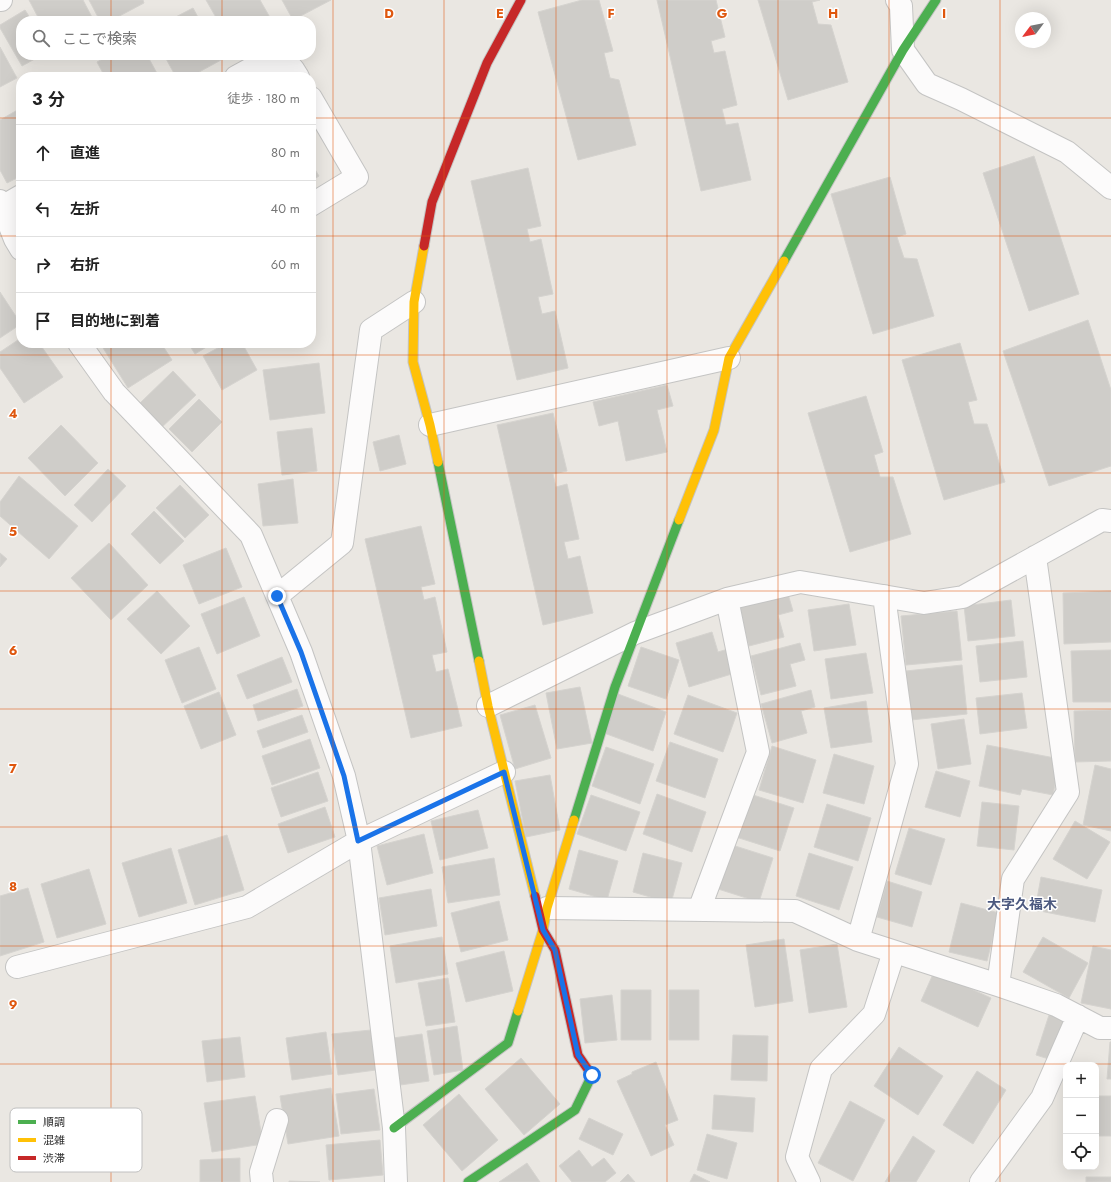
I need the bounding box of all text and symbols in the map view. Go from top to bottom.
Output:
text: D [384,4,394,23]
text: E [496,4,504,23]
text: F [607,4,615,23]
text: G [717,4,728,23]
text: H [828,4,838,23]
text: I [942,4,946,23]
north arrow [1015,12,1051,48]
search box [16,16,316,60]
icon: search [30,27,52,49]
text: ここで検索 [62,28,137,50]
text: 3 分 [32,87,65,111]
text: 徒歩 · 180 m [228,89,300,108]
icon: ahead [32,142,54,164]
text: 直進 [70,142,100,164]
text: 80 m [271,143,300,162]
icon: left [32,198,54,220]
text: 左折 [70,198,100,220]
text: 40 m [271,199,300,218]
icon: right [32,254,54,276]
text: 右折 [70,254,100,276]
text: 60 m [271,255,300,274]
icon: arrive [32,310,54,332]
text: 目的地に到着 [70,310,160,332]
text: 4 [8,404,18,423]
text: 5 [9,522,17,541]
route end [268,587,286,605]
text: 6 [9,641,18,660]
text: 7 [9,759,17,778]
text: 8 [9,877,17,896]
district label: 大字久福木 [987,894,1057,914]
text: 9 [9,995,18,1014]
map controls [1063,1062,1099,1170]
button: + [1063,1062,1099,1098]
route start [583,1066,601,1084]
button: − [1063,1098,1099,1134]
legend [10,1108,142,1172]
text: 順調 [43,1114,65,1130]
text: 混雑 [43,1132,65,1148]
button: locate [1063,1134,1099,1170]
text: 渋滞 [43,1150,65,1166]

